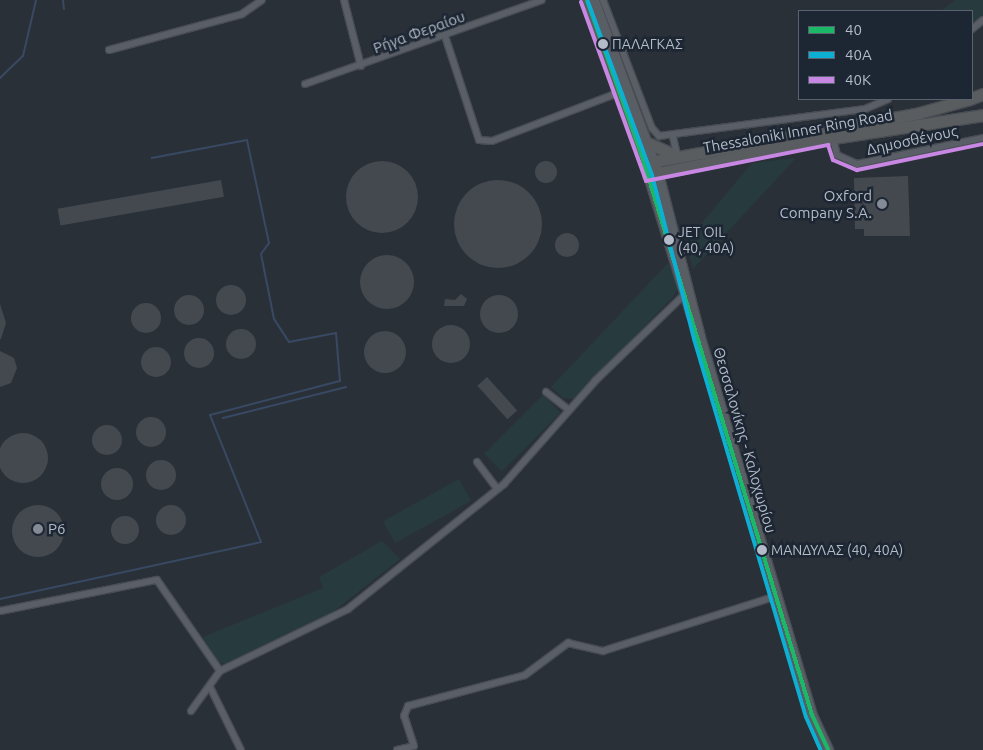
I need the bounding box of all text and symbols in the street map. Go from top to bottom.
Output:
street label: Ρήγα Φεραίου [371,7,467,57]
legend [798,10,973,100]
text: 40 [845,21,862,38]
place label: ΠΑΛΑΓΚΑΣ [612,36,683,52]
marker: ΠΑΛΑΓΚΑΣ [598,39,608,49]
text: 40Α [845,46,872,63]
text: 40Κ [845,71,871,88]
street label: Thessaloniki Inner Ring Road [702,105,894,157]
street label: Δημοσθένους [865,122,959,158]
place label: Oxford Company S.A. [780,186,872,221]
marker: Oxford Company S.A. [876,198,888,210]
place label: JET OIL (40, 40Α) [678,224,734,256]
marker: JET OIL (40, 40Α) [664,235,674,245]
street label: Θεσσαλονίκης - Καλοχωρίου [710,345,780,535]
place label: P6 [48,520,65,538]
marker: P6 [32,523,44,535]
place label: ΜΑΝΔΥΛΑΣ (40, 40Α) [771,542,903,558]
marker: ΜΑΝΔΥΛΑΣ (40, 40Α) [757,545,767,555]

